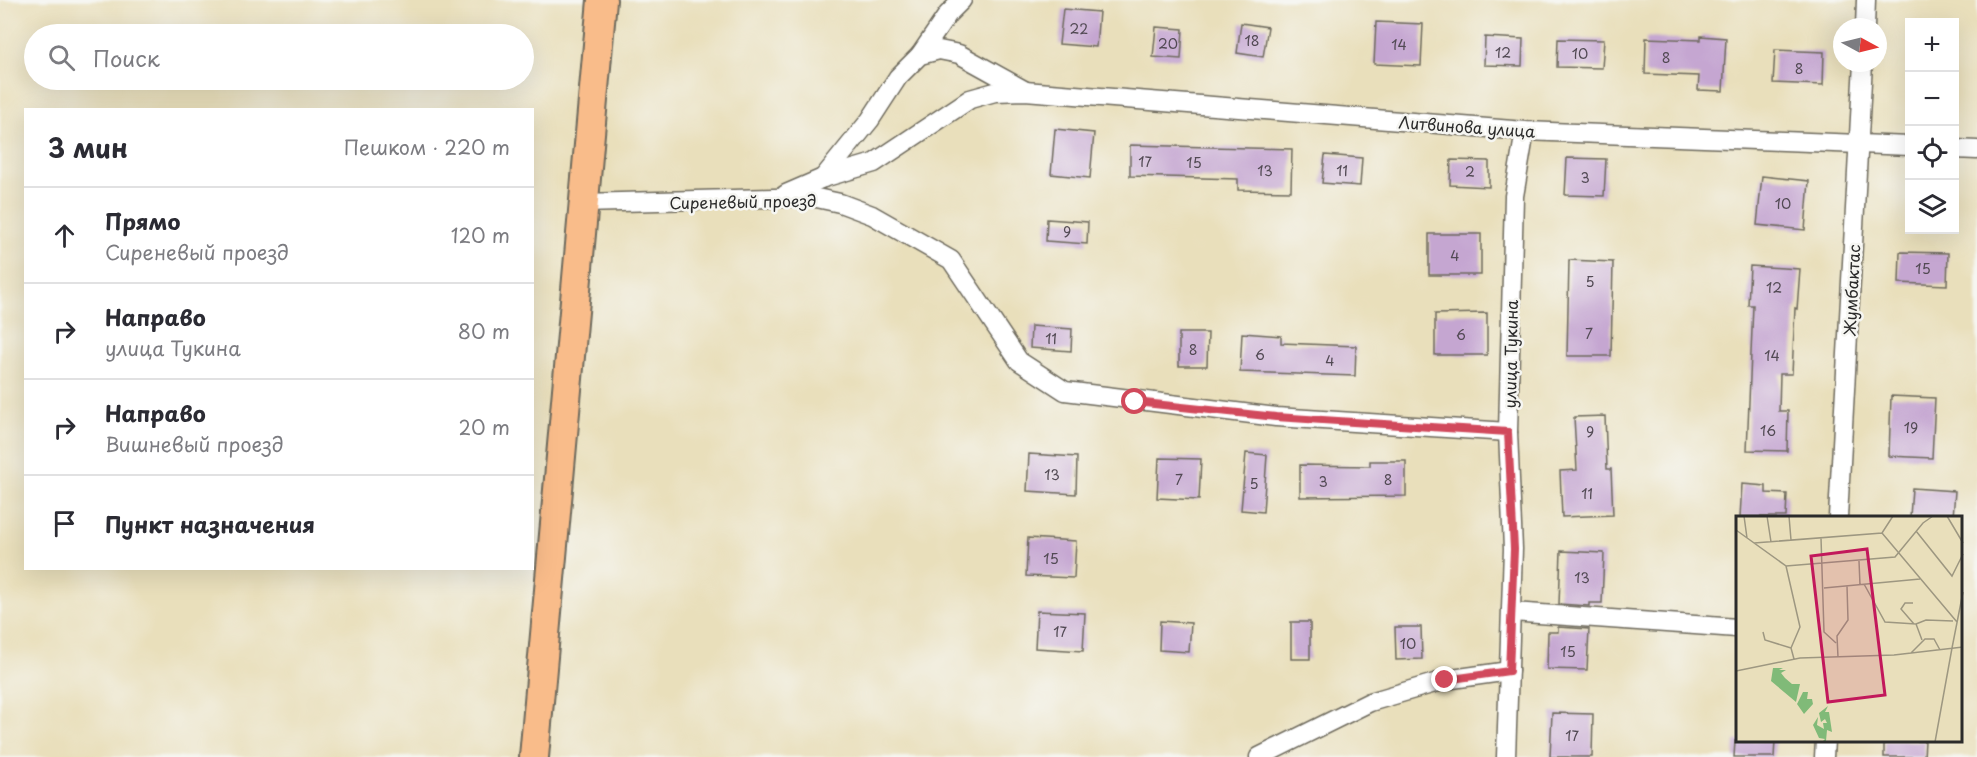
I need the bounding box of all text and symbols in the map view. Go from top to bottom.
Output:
house number: 22 [1070,18,1088,39]
north arrow [1833,18,1887,72]
map controls [1905,18,1959,234]
button: + [1905,18,1959,72]
search box [24,24,534,90]
house number: 18 [1244,30,1260,51]
house number: 20 [1158,33,1178,54]
house number: 14 [1391,34,1407,55]
icon: search [45,41,78,74]
text: Поиск [93,41,160,74]
house number: 12 [1495,42,1511,63]
house number: 10 [1572,43,1588,64]
house number: 8 [1662,47,1670,68]
house number: 8 [1795,58,1803,79]
button: − [1905,72,1959,126]
street label: Литвинова улица [1398,109,1536,143]
button: locate [1905,126,1959,180]
text: 3 мин [48,128,128,167]
text: Пешком · 220 m [344,132,510,162]
house number: 17 [1138,151,1152,172]
house number: 15 [1186,152,1202,173]
house number: 13 [1257,160,1273,181]
house number: 11 [1336,160,1348,181]
house number: 2 [1465,161,1475,182]
house number: 3 [1580,167,1590,188]
button: layers [1905,180,1959,234]
street label: Сиреневый проезд [669,188,817,214]
house number: 10 [1775,193,1791,214]
text: Прямо [105,204,180,237]
icon: ahead [48,219,81,252]
text: 120 m [451,220,510,250]
house number: 9 [1063,221,1071,242]
text: Сиреневый проезд [105,237,289,267]
street label: Жумбактас [1837,244,1865,336]
house number: 4 [1450,245,1460,266]
house number: 15 [1915,258,1931,279]
house number: 5 [1585,271,1595,292]
house number: 12 [1766,277,1782,298]
text: Направо [105,300,206,333]
street label: улица Тукина [1497,300,1523,408]
icon: right [48,315,81,348]
text: 80 m [458,316,510,346]
house number: 7 [1585,323,1593,344]
house number: 6 [1456,324,1466,345]
house number: 11 [1045,328,1057,349]
text: улица Тукина [105,333,241,363]
house number: 8 [1189,339,1197,360]
house number: 6 [1255,344,1265,365]
house number: 14 [1764,345,1780,366]
house number: 4 [1325,350,1335,371]
route start [1121,388,1147,414]
text: Направо [105,396,206,429]
icon: right [48,411,81,444]
text: 20 m [458,412,510,442]
house number: 19 [1904,417,1918,438]
house number: 16 [1760,420,1776,441]
house number: 9 [1586,421,1594,442]
text: Вишневый проезд [105,429,284,459]
house number: 13 [1044,464,1060,485]
house number: 7 [1175,469,1183,490]
house number: 8 [1384,469,1392,490]
house number: 3 [1318,471,1328,492]
house number: 5 [1249,473,1259,494]
house number: 11 [1581,483,1593,504]
icon: arrive [48,507,81,540]
text: Пункт назначения [105,507,315,540]
inset map [1736,516,1962,742]
house number: 15 [1043,548,1059,569]
house number: 13 [1574,567,1590,588]
house number: 17 [1053,621,1067,642]
house number: 10 [1400,633,1416,654]
house number: 15 [1560,641,1576,662]
route end [1431,666,1457,692]
house number: 17 [1565,725,1579,746]

